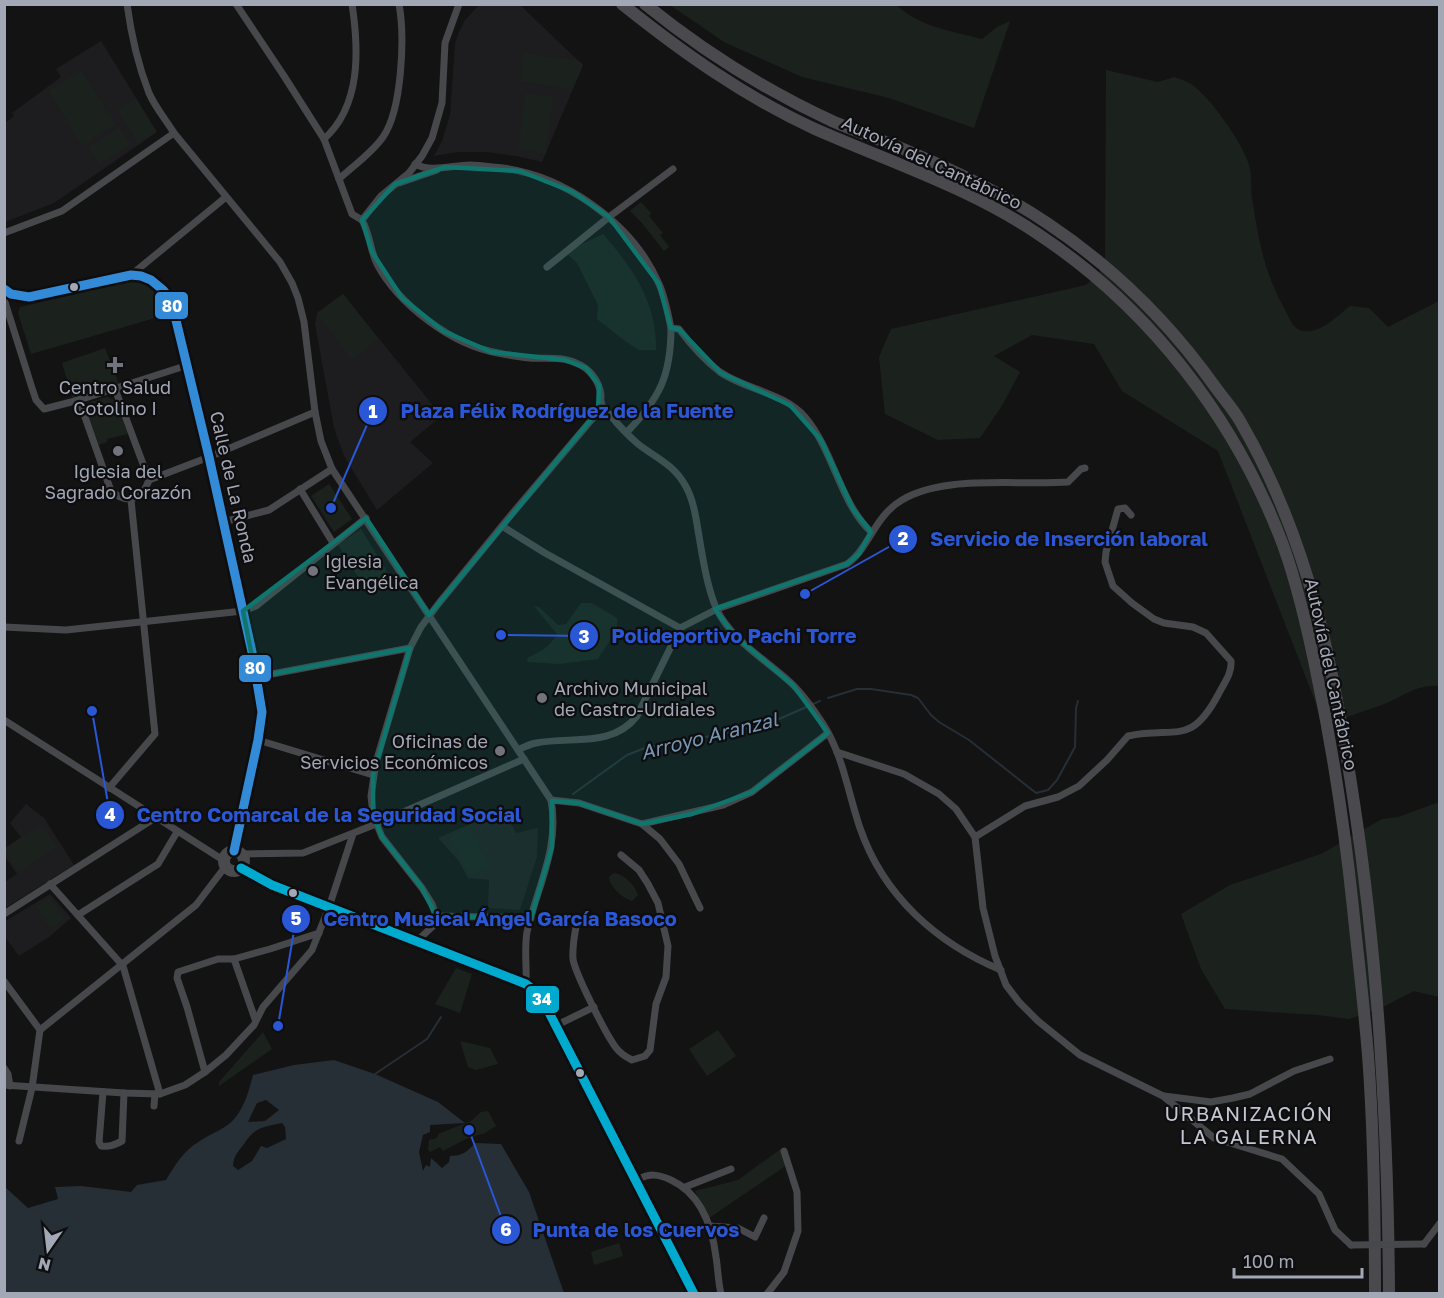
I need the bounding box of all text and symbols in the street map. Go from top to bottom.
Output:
street label: Autovía del Cantábrico [839,111,1025,213]
unlabelled marker [68,281,80,293]
line badge: 80 [154,291,189,320]
text: 80 [162,296,182,316]
marker: Centro Salud Cotolino I [106,356,124,374]
place label: Centro Salud Cotolino I [59,376,171,419]
callout: Plaza Félix Rodríguez de la Fuente [358,392,745,430]
text: Plaza Félix Rodríguez de la Fuente [401,398,734,422]
text: 1 [368,400,378,422]
street label: Calle de La Ronda [206,409,262,565]
marker: Iglesia del Sagrado Corazón [111,444,125,458]
place label: Iglesia del Sagrado Corazón [44,460,192,503]
callout: Servicio de Inserción laboral [888,520,1220,558]
text: Servicio de Inserción laboral [930,526,1208,550]
text: 2 [898,527,909,549]
place label: Iglesia Evangélica [325,550,419,593]
marker: Iglesia Evangélica [306,564,320,578]
street label: Autovía del Cantábrico [1301,576,1363,772]
callout: Polideportivo Pachi Torre [569,617,868,655]
text: Polideportivo Pachi Torre [611,623,857,647]
text: 3 [579,625,590,647]
line badge: 80 [238,654,272,683]
text: 80 [245,658,265,678]
place label: Archivo Municipal de Castro-Urdiales [554,677,715,720]
marker: Archivo Municipal de Castro-Urdiales [535,691,549,705]
water label: Arroyo Aranzal [638,706,781,765]
place label: Oficinas de Servicios Económicos [300,730,488,773]
marker: Oficinas de Servicios Económicos [493,744,507,758]
callout: Centro Comarcal de la Seguridad Social [95,796,534,834]
text: Centro Comarcal de la Seguridad Social [136,802,522,826]
text: 4 [104,803,116,825]
unlabelled marker [287,887,299,899]
callout: Centro Musical Ángel García Basoco [281,900,688,938]
text: Centro Musical Ángel García Basoco [323,906,677,930]
text: 5 [291,907,302,929]
line badge: 34 [525,985,560,1014]
text: 34 [532,989,552,1009]
unlabelled marker [574,1067,586,1079]
district label: URBANIZACIÓN LA GALERNA [1165,1101,1333,1148]
callout: Punta de los Cuervos [491,1211,752,1249]
text: Punta de los Cuervos [533,1217,739,1241]
text: 6 [500,1218,512,1240]
north arrow [18,1220,78,1280]
scale bar [1234,1241,1362,1279]
text: 100 m [1243,1250,1294,1272]
text: N [36,1253,53,1276]

